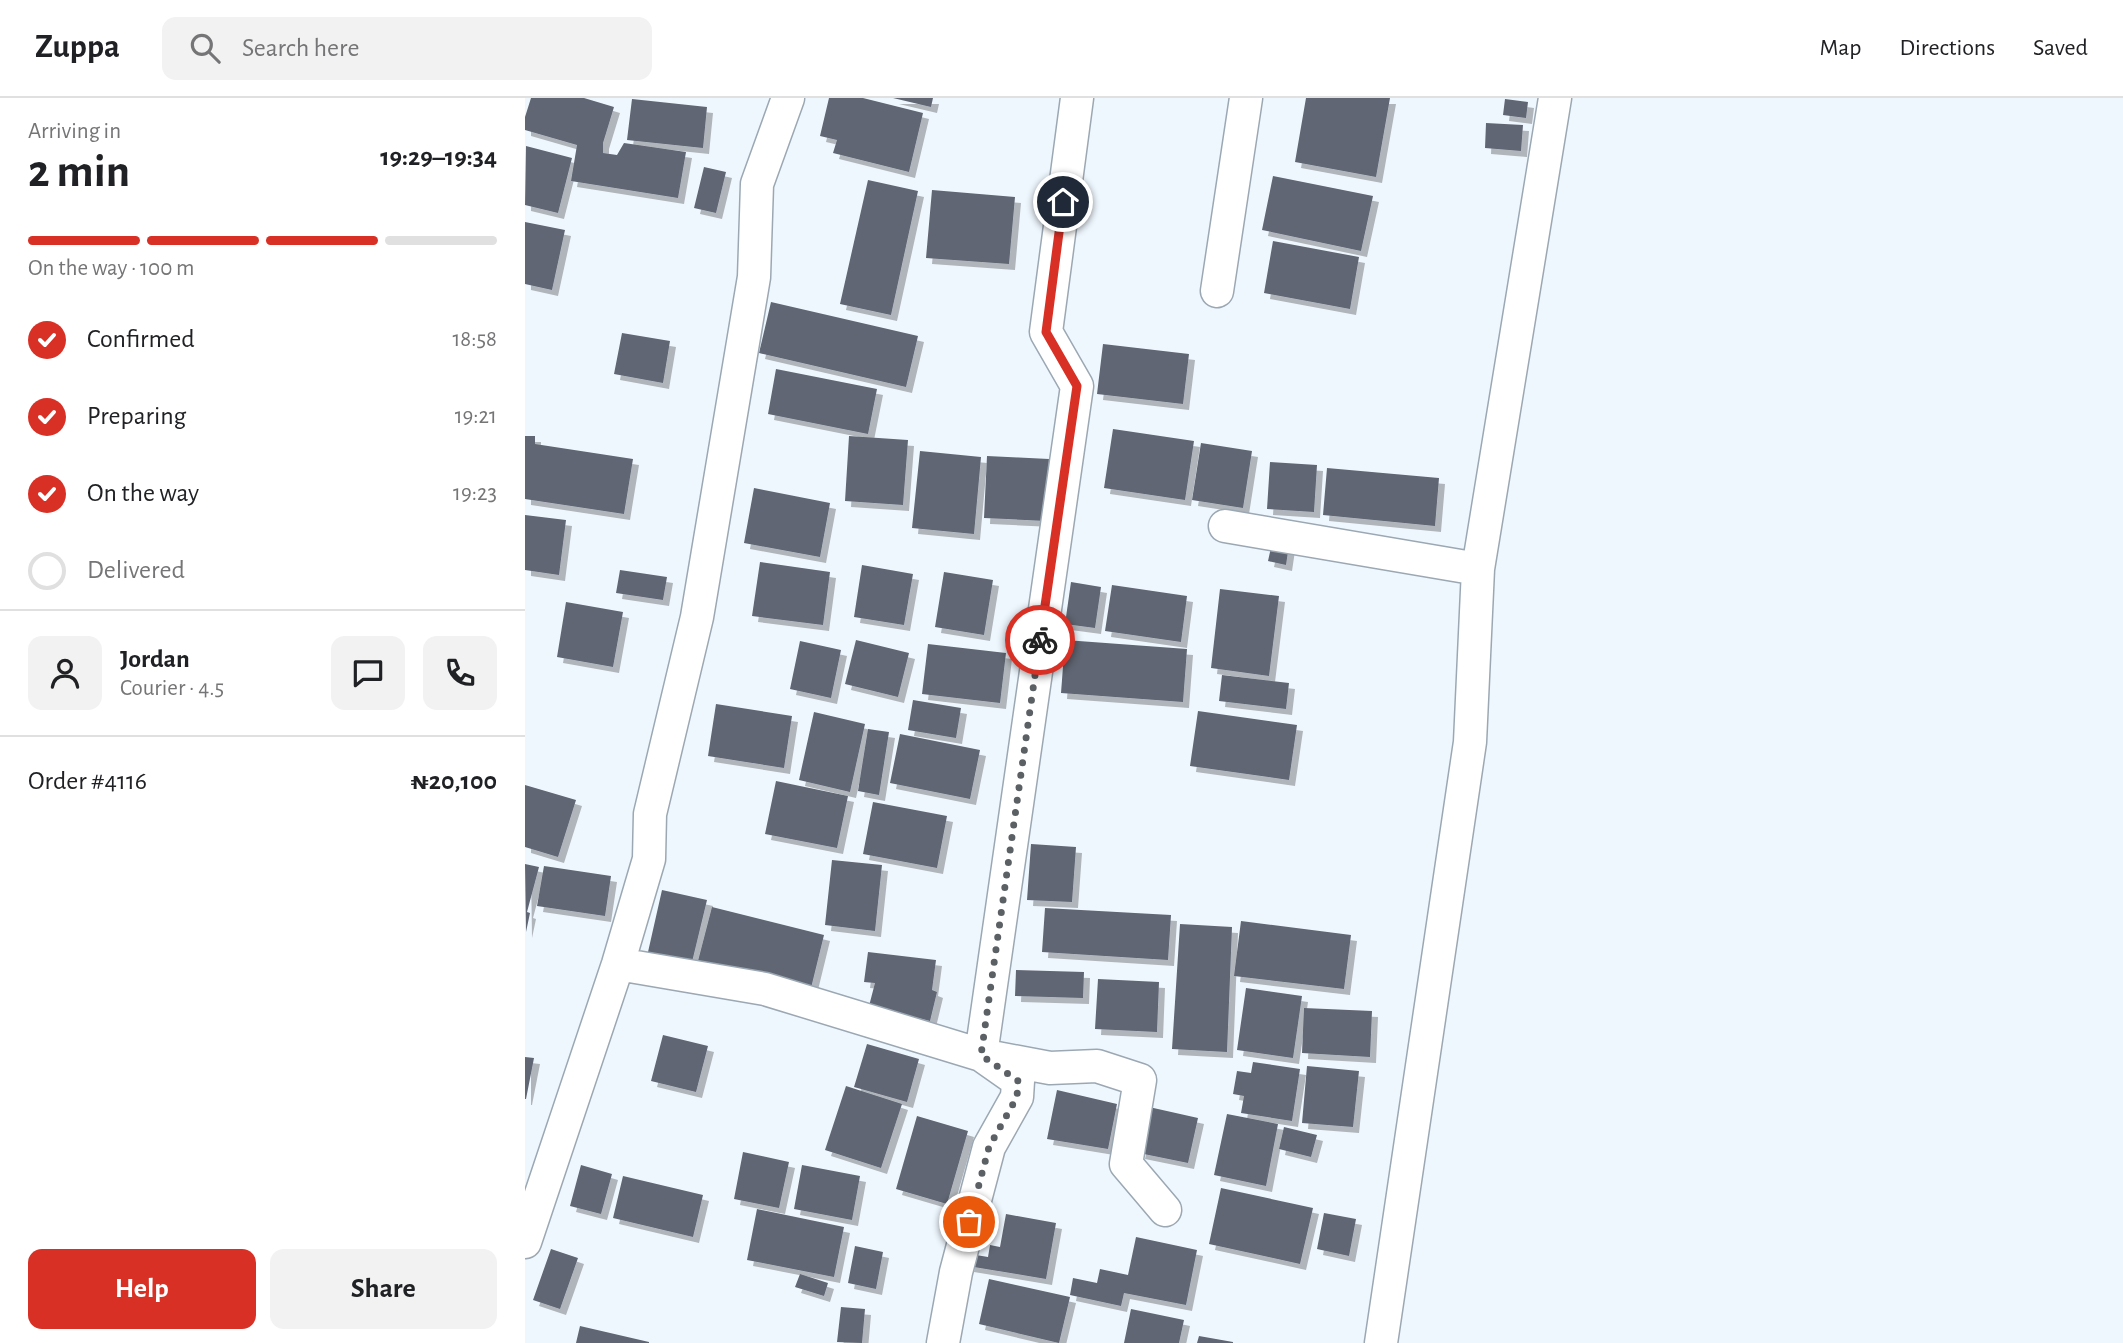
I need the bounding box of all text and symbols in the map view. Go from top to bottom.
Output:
search box [162,17,652,80]
icon: search [186,29,224,67]
text: Zuppa [35,31,120,64]
text: Search here [242,35,359,61]
text: Map [1819,36,1861,60]
text: Directions [1899,36,1995,60]
text: Saved [2033,36,2088,60]
text: Arriving in [28,120,121,143]
text: 19:29–19:34 [380,144,497,170]
text: 2 min [28,149,130,195]
pin [1033,172,1093,232]
icon: home [1044,183,1082,221]
text: On the way · 100 m [28,257,195,280]
icon: check [28,321,66,359]
text: Confirmed [87,326,195,352]
text: 18:58 [452,328,497,351]
icon: check [28,398,66,436]
text: Preparing [87,403,186,429]
text: 19:21 [455,405,497,428]
icon: check [28,475,66,513]
text: On the way [87,480,199,506]
text: 19:23 [453,482,497,505]
text: Delivered [87,557,185,583]
courier [1005,605,1075,675]
icon: bike [1021,621,1059,659]
button: person [28,636,102,710]
button: chat [331,636,405,710]
button: phone [423,636,497,710]
text: Jordan [120,646,190,672]
text: Courier · 4.5 [120,677,224,700]
text: Order #4116 [28,768,147,794]
text: ₦20,100 [410,768,497,794]
pin [939,1192,999,1252]
icon: bag [950,1203,988,1241]
button: Help [28,1249,256,1329]
button: Share [270,1249,497,1329]

